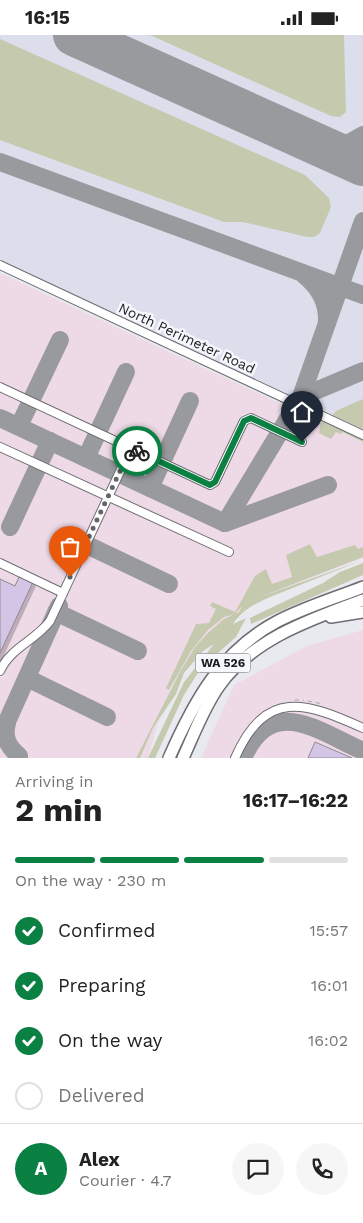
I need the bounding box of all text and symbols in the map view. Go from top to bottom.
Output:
text: 16:15 [25,6,70,29]
street label: North Perimeter Road [116,299,258,377]
pin [281,391,323,442]
icon: home [288,398,316,426]
courier [112,426,162,476]
icon: bike [123,437,151,465]
pin [49,526,91,577]
icon: bag [56,533,84,561]
road number: WA 526 [196,653,250,673]
text: Arriving in [15,772,93,791]
text: 16:17–16:22 [243,789,348,812]
text: 2 min [15,791,103,829]
text: On the way · 230 m [15,871,166,890]
icon: check [15,917,43,945]
text: Confirmed [58,919,155,942]
text: 15:57 [309,921,348,940]
icon: check [15,972,43,1000]
text: Preparing [58,974,145,997]
text: 16:01 [311,976,348,995]
icon: check [15,1027,43,1055]
text: On the way [58,1029,162,1052]
text: 16:02 [308,1031,348,1050]
text: Delivered [58,1084,145,1107]
button: chat [232,1143,284,1195]
button: phone [296,1143,348,1195]
text: Alex [79,1148,120,1171]
text: A [35,1157,47,1180]
text: Courier · 4.7 [79,1171,172,1190]

